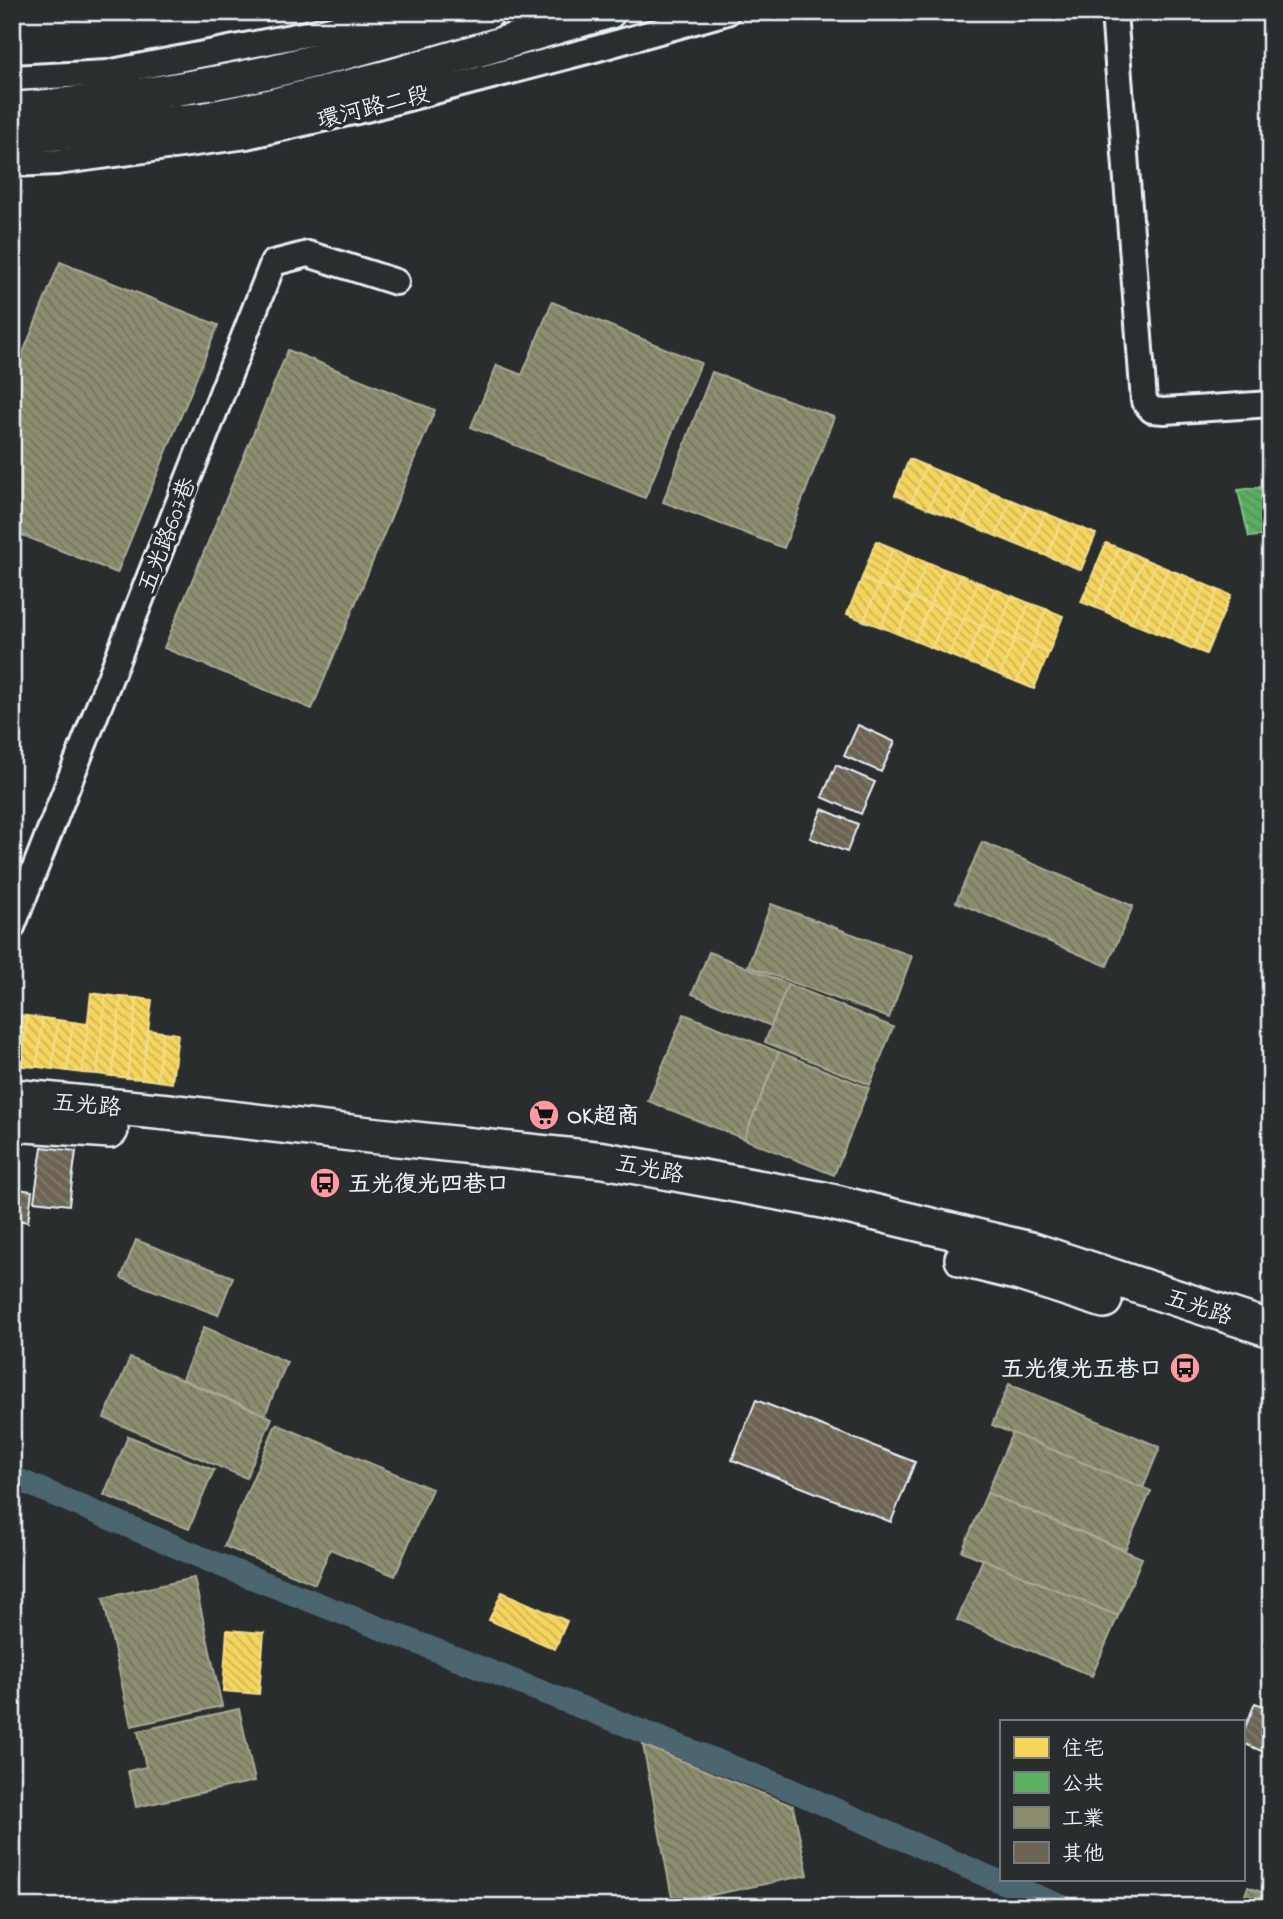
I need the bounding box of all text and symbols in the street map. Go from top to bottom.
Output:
street label: 環河路二段 [314,79,433,138]
street label: 五光路607巷 [131,472,206,599]
street label: 五光路 [51,1087,123,1126]
supermarket icon: OK超商 [527,1098,561,1132]
place label: OK超商 [567,1101,639,1134]
street label: 五光路 [613,1148,687,1193]
bus stop icon: 五光復光四巷口 [308,1166,342,1200]
place label: 五光復光四巷口 [348,1169,509,1202]
street label: 五光路 [1160,1282,1236,1335]
bus stop icon: 五光復光五巷口 [1168,1351,1202,1385]
place label: 五光復光五巷口 [1001,1354,1162,1387]
legend [1000,1720,1244,1881]
text: 住宅 [1062,1735,1104,1765]
text: 公共 [1062,1770,1104,1800]
text: 工業 [1062,1805,1104,1835]
text: 其他 [1062,1840,1104,1870]

